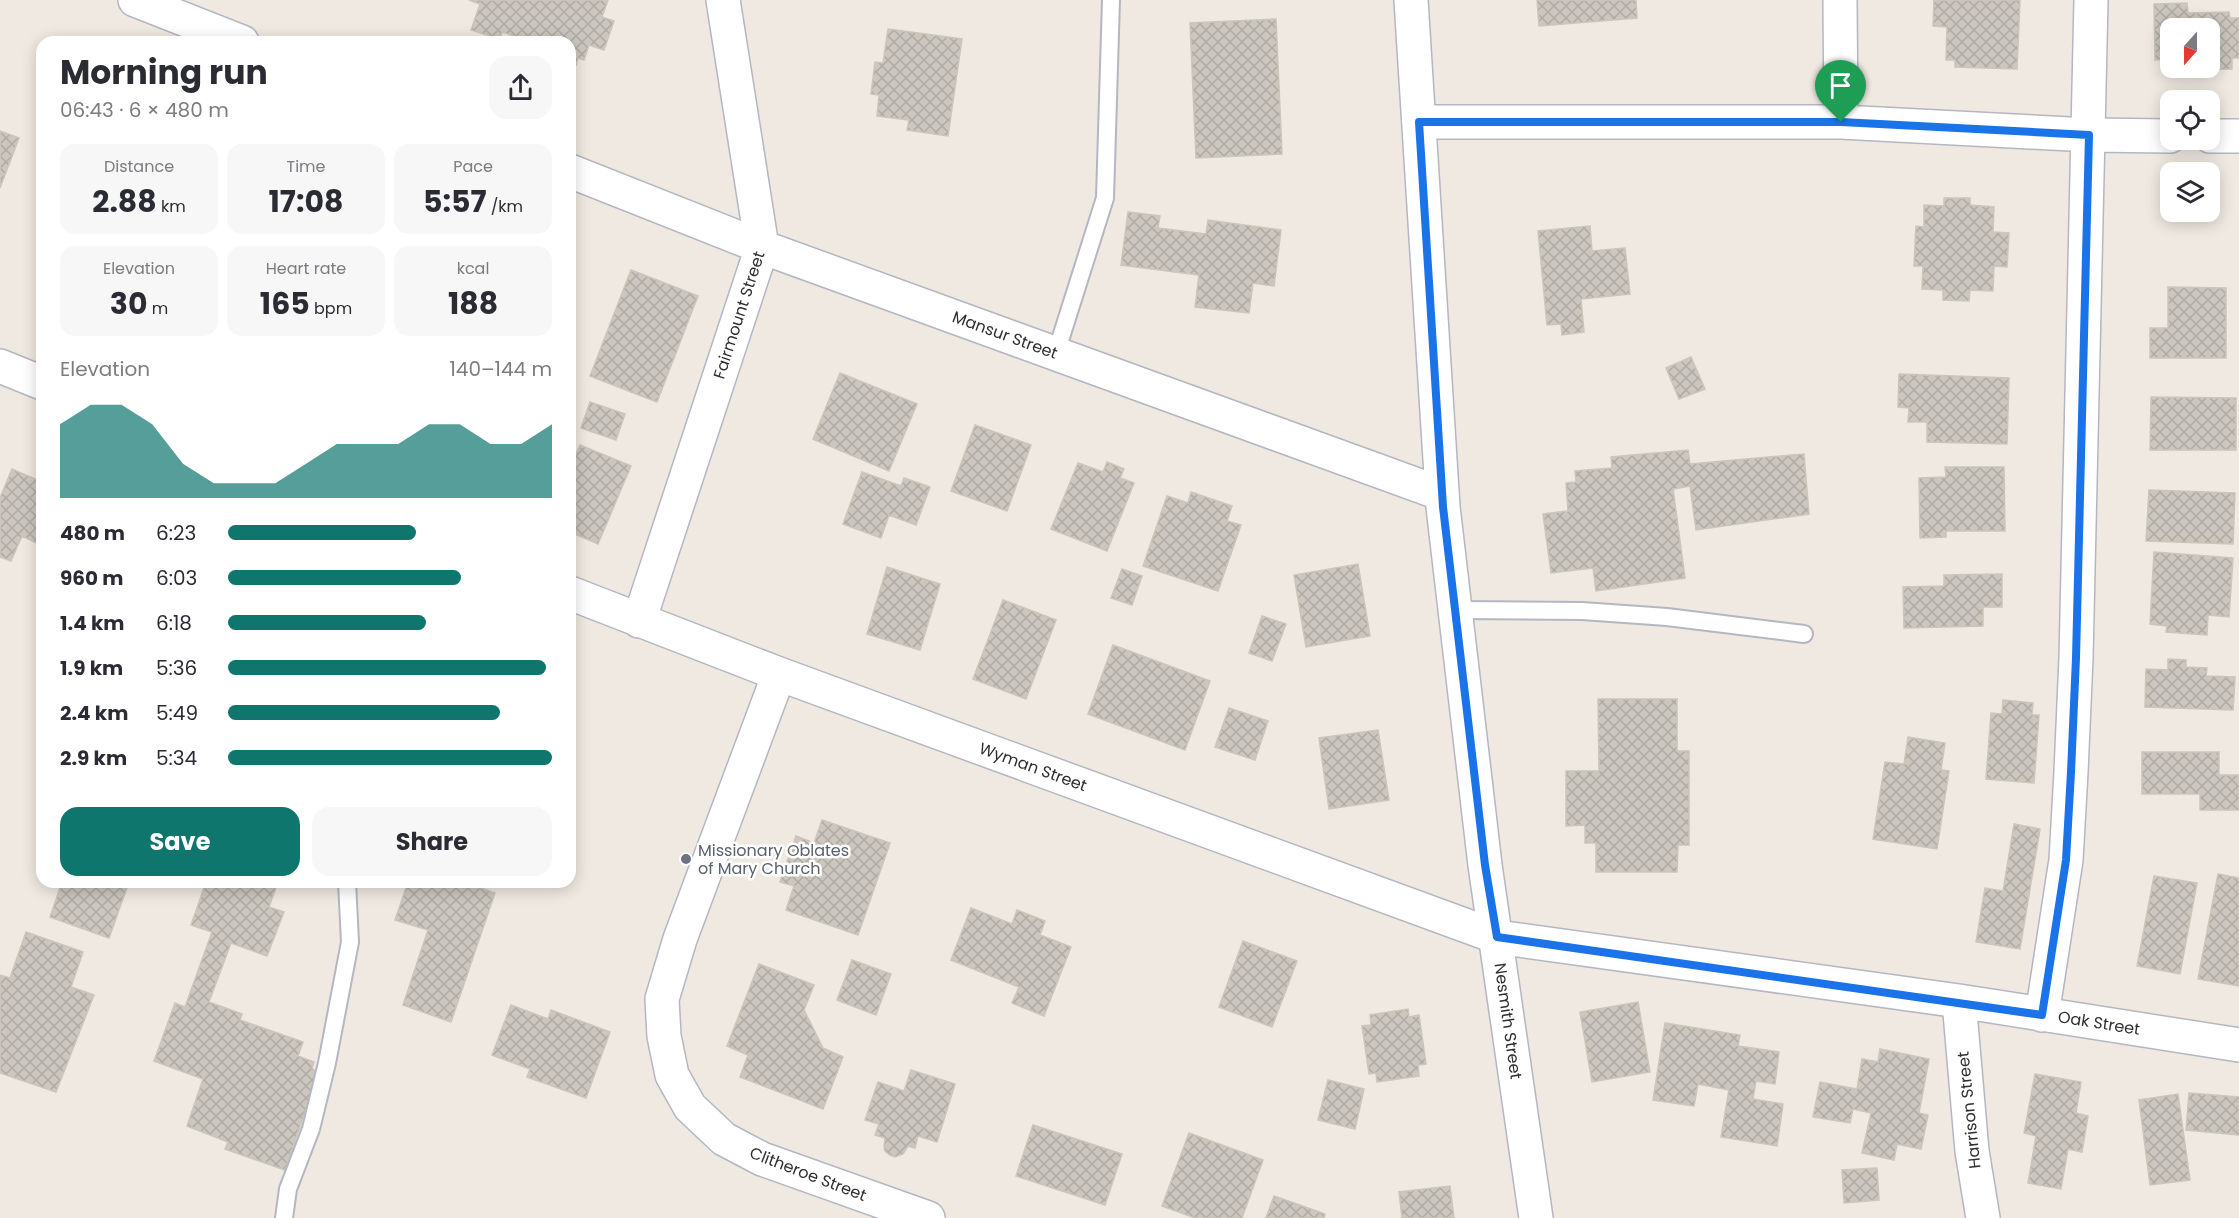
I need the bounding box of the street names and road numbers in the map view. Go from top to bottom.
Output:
street label: Fairmount Street [708,248,771,382]
street label: Mansur Street [949,305,1061,365]
street label: Wyman Street [976,737,1090,797]
street label: Nesmith Street [1488,961,1528,1081]
street label: Oak Street [2056,1005,2142,1041]
street label: Harrison Street [1951,1050,1987,1170]
street label: Clitheroe Street [746,1141,870,1207]

